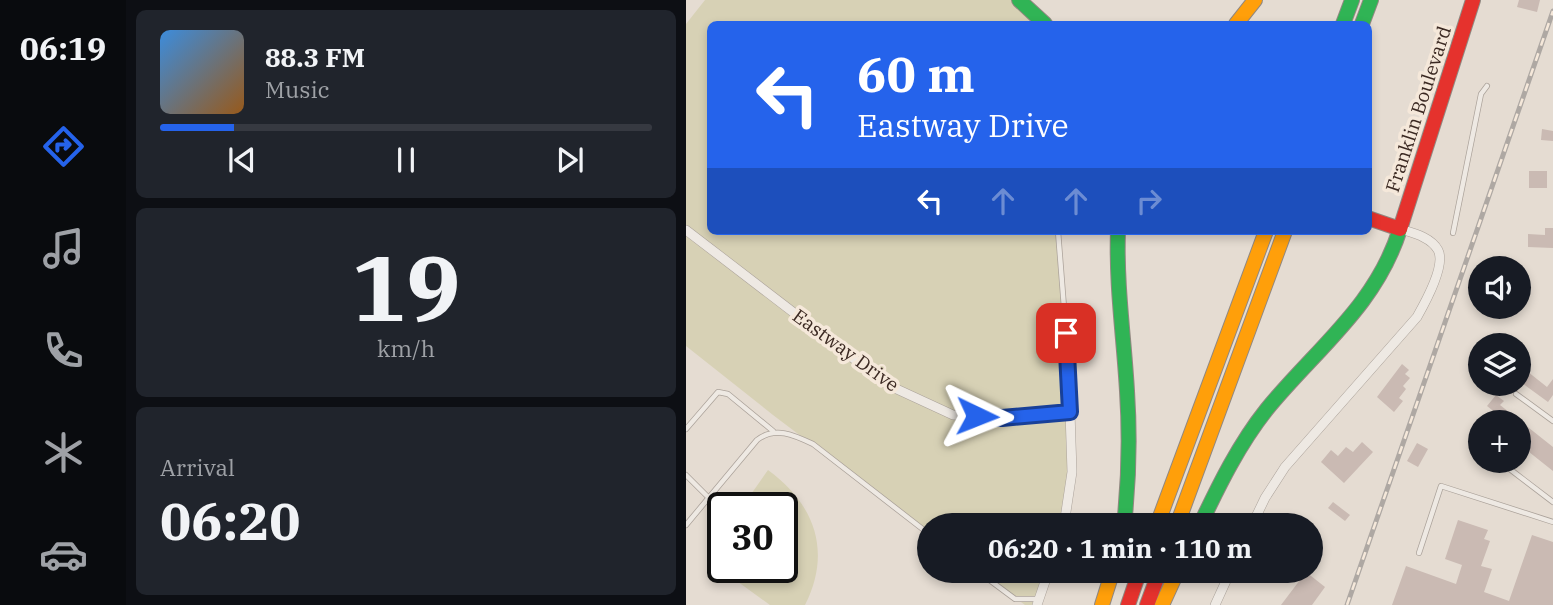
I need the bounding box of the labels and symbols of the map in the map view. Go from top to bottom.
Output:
street label: Franklin Boulevard [1380,23,1456,195]
street label: Eastway Drive [788,303,904,397]
pin [1036,303,1096,363]
position arrow [940,379,1014,453]
speed limit sign: 30 [707,492,798,583]

